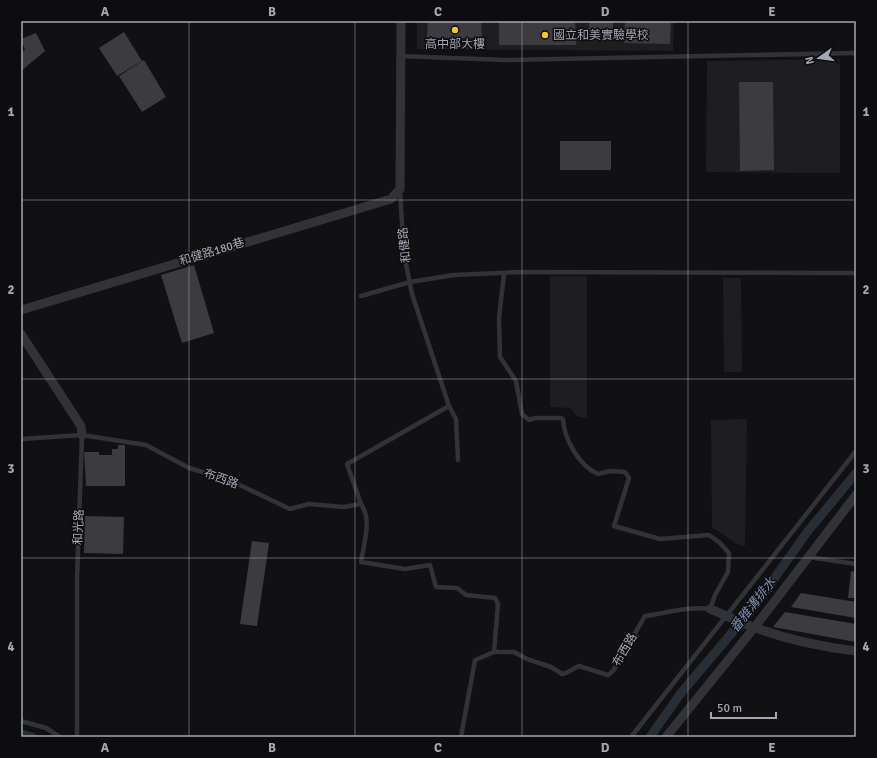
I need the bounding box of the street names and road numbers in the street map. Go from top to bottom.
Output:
street label: 和健路 [396,226,414,264]
street label: 和健路180巷 [178,235,246,269]
street label: 布西路 [202,466,240,492]
street label: 和光路 [71,509,87,545]
street label: 布西路 [610,631,640,669]

